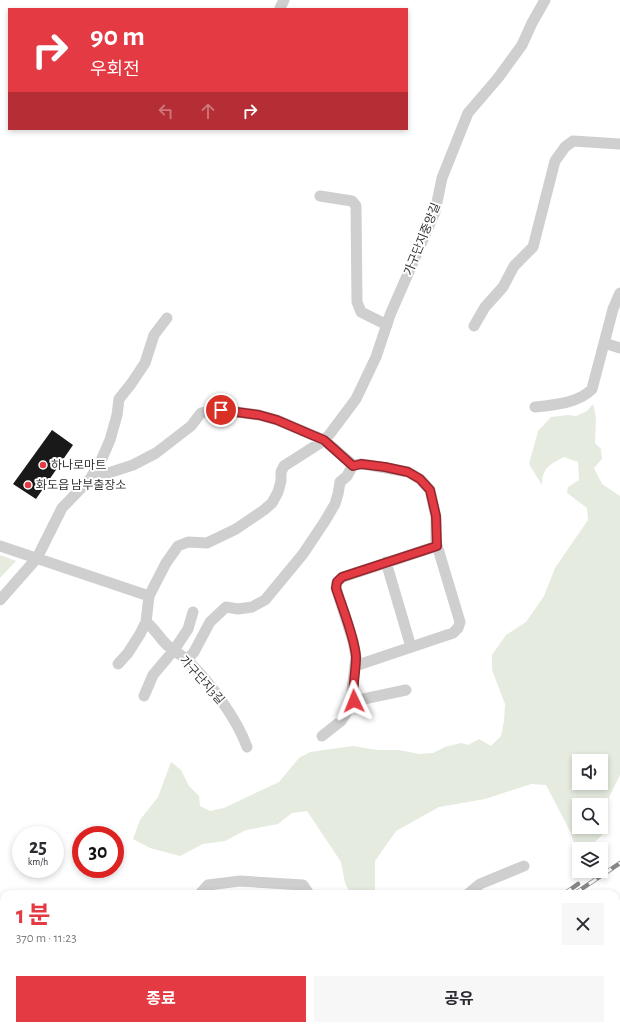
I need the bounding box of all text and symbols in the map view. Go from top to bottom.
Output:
text: 90 m [90,23,145,51]
icon: right [24,24,76,76]
text: 우회전 [90,61,140,79]
icon: left [155,100,177,122]
icon: ahead [197,100,219,122]
icon: right [239,100,261,122]
street label: 가구단지중앙길 [402,201,442,277]
pin [204,393,238,427]
icon: arrive [210,399,232,421]
place label: 하나로마트 [51,459,106,471]
marker: 하나로마트 [38,460,48,470]
place label: 화도읍 남부출장소 [36,479,126,491]
marker: 화도읍 남부출장소 [23,480,33,490]
street label: 가구단지3길 [177,654,227,706]
position arrow [333,680,375,722]
map controls [572,754,608,878]
button: sound [572,754,608,790]
button: search [572,798,608,834]
speed limit sign: 30 [72,826,124,878]
text: 25 [29,837,47,857]
button: layers [572,842,608,878]
text: km/h [28,857,48,867]
button: close [562,903,604,945]
text: 1 분 [16,904,50,928]
text: 370 m · 11:23 [16,932,77,945]
button: 종료 [16,976,306,1022]
button: 공유 [314,976,604,1022]

